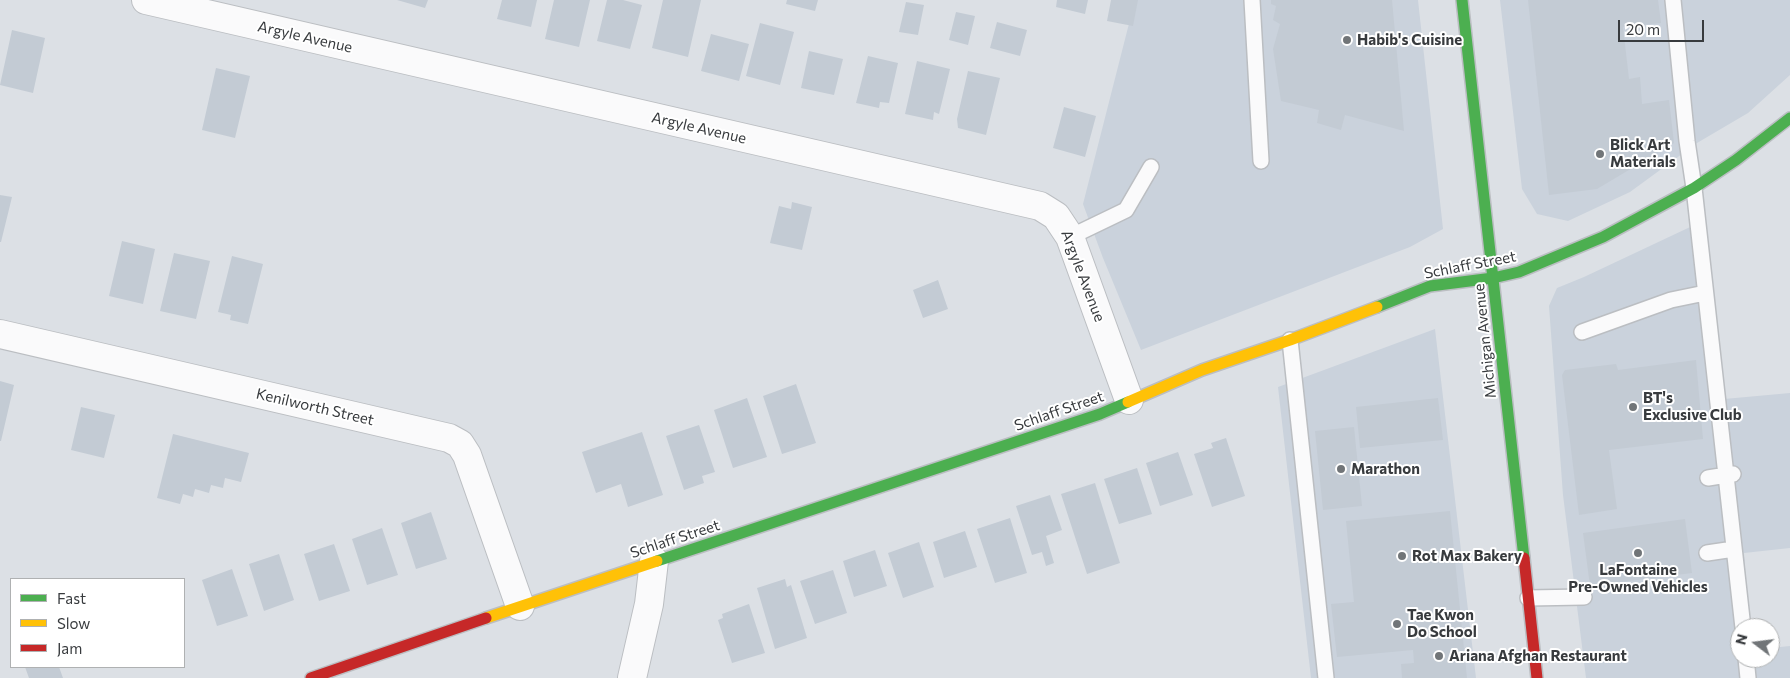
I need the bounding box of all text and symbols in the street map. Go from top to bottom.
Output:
scale bar [1620,10,1706,42]
street label: Argyle Avenue [256,17,354,57]
text: 20 m [1626,20,1660,38]
place label: Habib's Cuisine [1357,31,1462,49]
marker: Habib's Cuisine [1341,34,1353,46]
street label: Argyle Avenue [650,108,748,148]
place label: Blick Art Materials [1610,136,1676,171]
marker: Blick Art Materials [1594,148,1606,160]
street label: Argyle Avenue [1057,228,1109,324]
street label: Schlaff Street [1423,247,1517,283]
street label: Michigan Avenue [1470,283,1500,399]
street label: Kenilworth Street [254,385,376,429]
street label: Schlaff Street [1012,387,1106,435]
place label: BT's Exclusive Club [1643,389,1742,424]
marker: BT's Exclusive Club [1627,401,1639,413]
place label: Marathon [1351,460,1420,478]
marker: Marathon [1335,463,1347,475]
street label: Schlaff Street [628,516,722,562]
place label: Rot Max Bakery [1412,547,1522,565]
marker: LaFontaine Pre-Owned Vehicles [1632,547,1644,559]
marker: Rot Max Bakery [1396,550,1408,562]
place label: LaFontaine Pre-Owned Vehicles [1568,561,1708,596]
legend [10,578,185,668]
text: Fast [57,589,86,607]
place label: Tae Kwon Do School [1407,606,1477,641]
text: Slow [57,614,90,632]
marker: Tae Kwon Do School [1391,618,1403,630]
north arrow [1730,618,1780,668]
text: N [1731,632,1751,647]
text: Jam [57,639,82,657]
place label: Ariana Afghan Restaurant [1449,647,1627,665]
marker: Ariana Afghan Restaurant [1433,650,1445,662]

